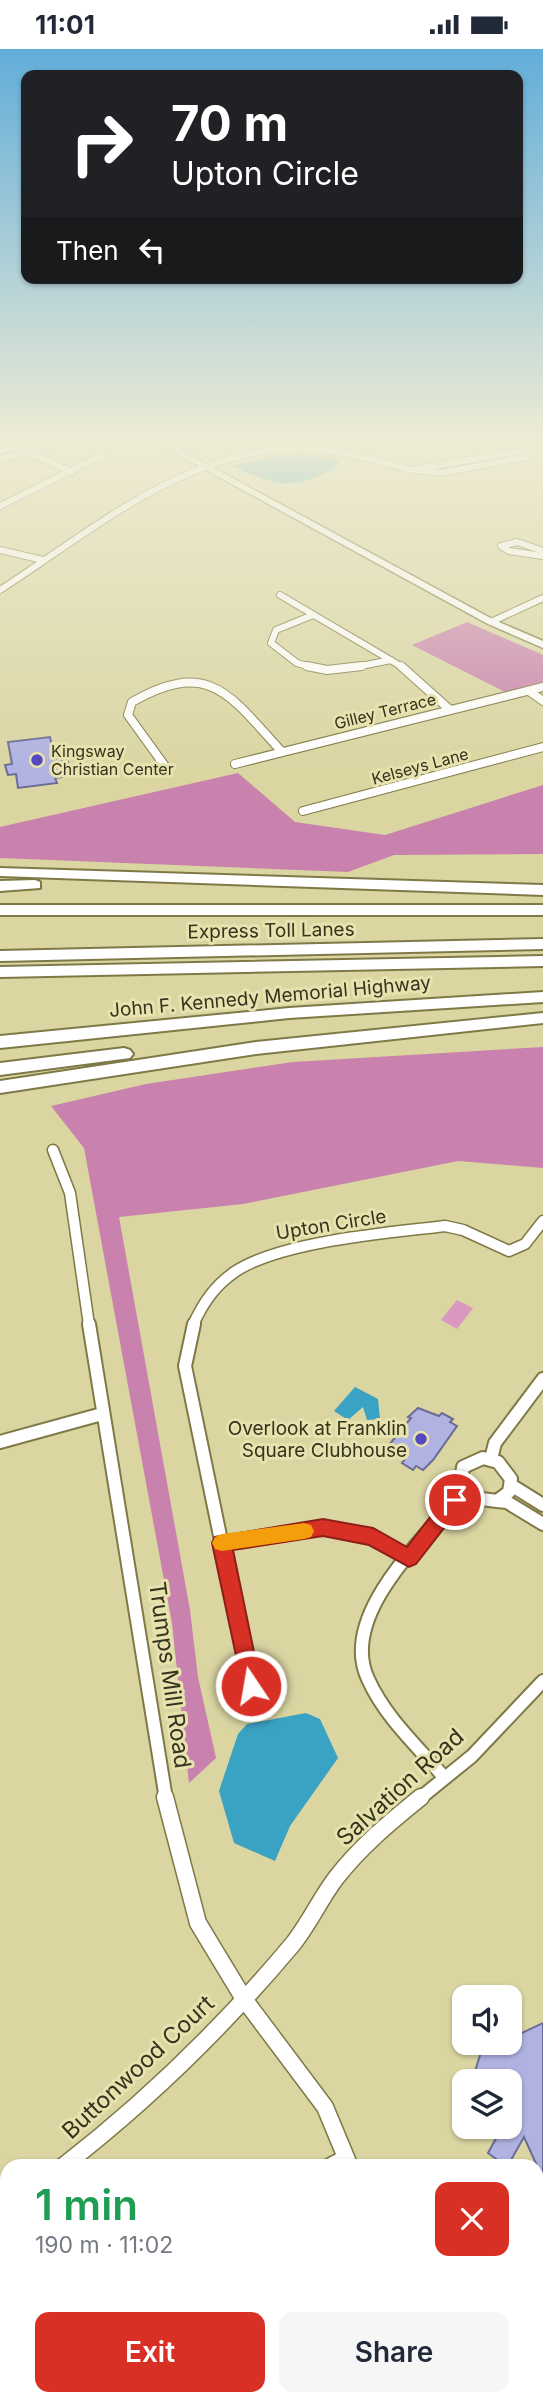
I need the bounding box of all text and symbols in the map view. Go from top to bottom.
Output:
text: 11:01 [35,9,95,40]
text: 70 m [171,94,288,153]
icon: right [56,98,147,189]
text: Upton Circle [171,154,359,193]
icon: left [133,231,171,269]
text: Then [56,235,119,266]
street label: Gilley Terrace [332,689,438,733]
place label: Kingsway Christian Center [51,741,174,779]
street label: Kelseys Lane [369,743,471,789]
marker: Kingsway Christian Center [29,752,45,768]
street label: Express Toll Lanes [187,918,355,943]
street label: John F. Kennedy Memorial Highway [108,971,432,1022]
street label: Upton Circle [274,1204,388,1245]
place label: Overlook at Franklin Square Clubhouse [228,1417,407,1462]
marker: Overlook at Franklin Square Clubhouse [413,1431,429,1447]
pin [425,1470,485,1530]
icon: arrive [436,1481,474,1519]
street label: Trumps Mill Road [143,1580,197,1770]
position arrow [214,1649,288,1723]
street label: Salvation Road [331,1723,469,1851]
map controls [452,1985,522,2139]
button: sound [452,1985,522,2055]
street label: Buttonwood Court [56,1989,220,2145]
button: layers [452,2069,522,2139]
text: 1 min [35,2179,138,2230]
button: close [435,2182,509,2256]
text: 190 m · 11:02 [35,2231,173,2259]
button: Exit [35,2312,265,2392]
button: Share [279,2312,509,2392]

